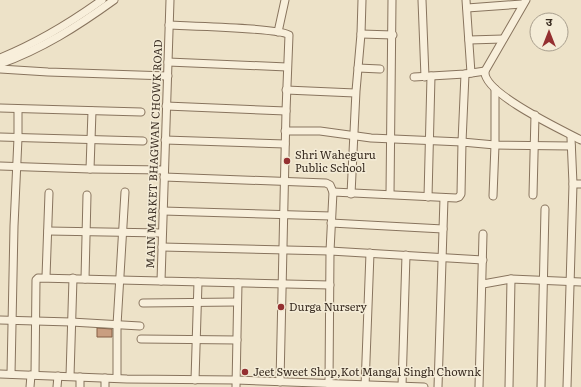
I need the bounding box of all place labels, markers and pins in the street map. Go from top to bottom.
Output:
place label: Shri Waheguru Public School [295,146,376,175]
marker: Shri Waheguru Public School [282,156,292,166]
place label: Durga Nursery [289,298,367,314]
marker: Durga Nursery [276,302,286,312]
place label: Jeet Sweet Shop,Kot Mangal Singh Chownk [253,363,481,379]
marker: Jeet Sweet Shop,Kot Mangal Singh Chownk [240,367,250,377]

